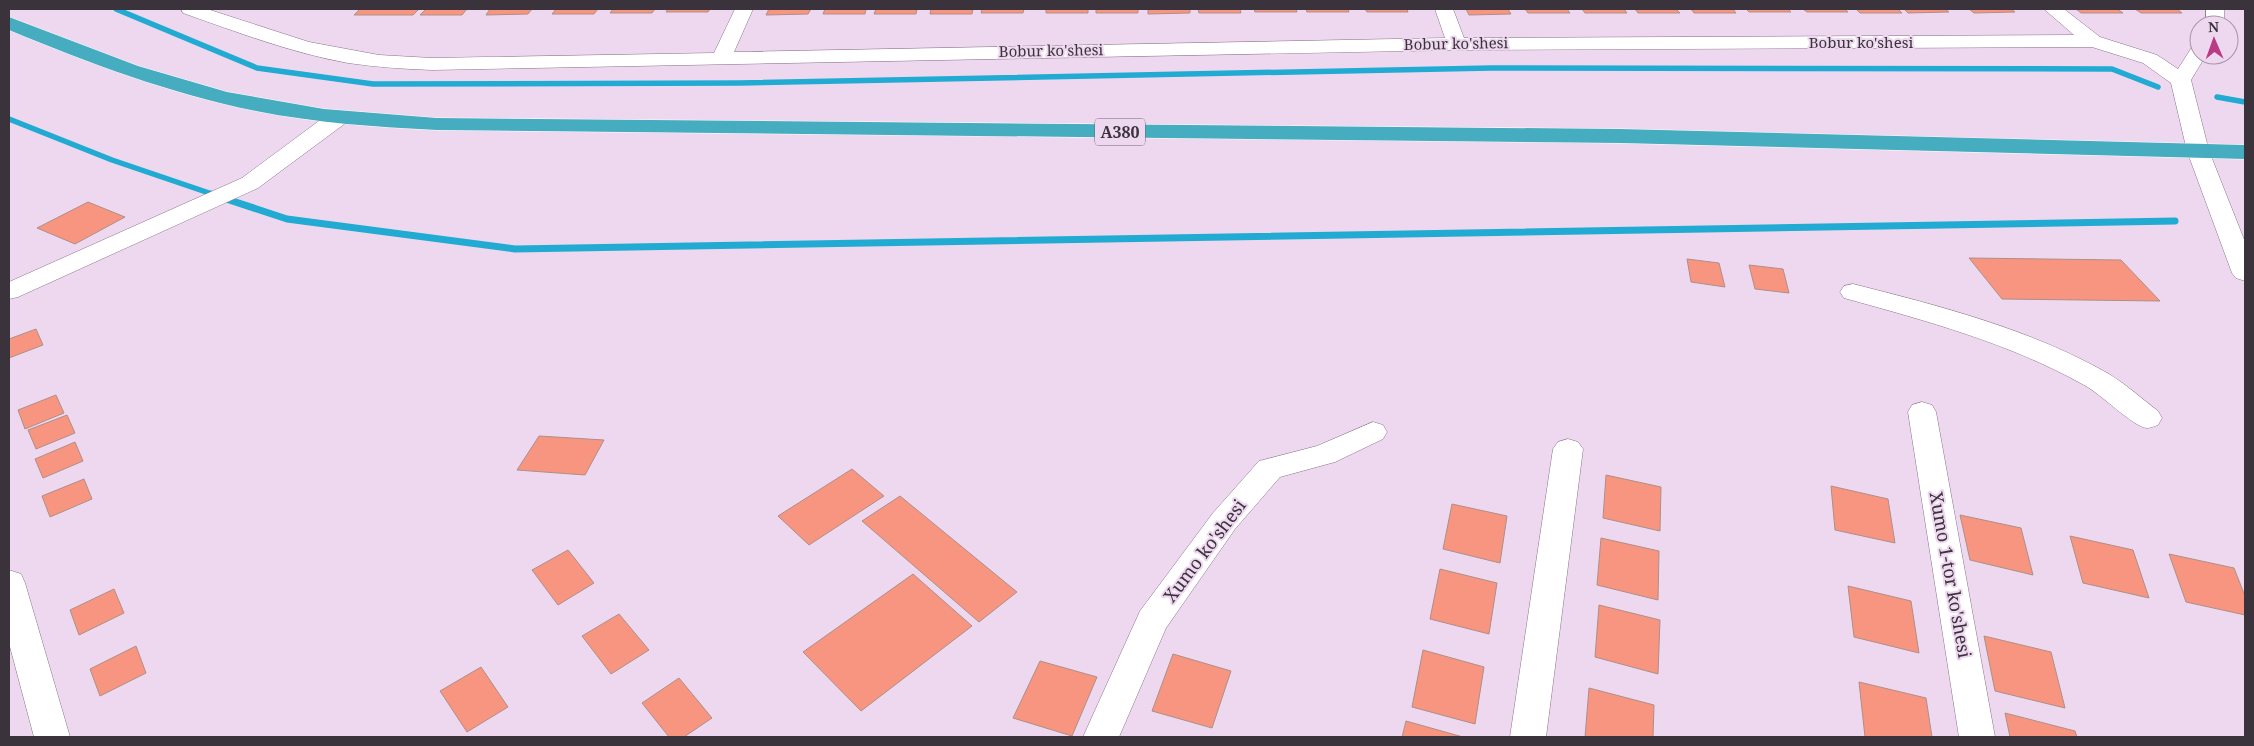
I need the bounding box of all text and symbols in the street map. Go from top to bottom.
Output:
north arrow [2189,15,2239,65]
text: N [2208,17,2219,36]
street label: Bobur ko'shesi [1404,32,1509,54]
street label: Bobur ko'shesi [1809,32,1913,52]
street label: Bobur ko'shesi [999,39,1104,61]
road number: A380 [1095,118,1145,146]
street label: Xumo 1-tor ko'shesi [1925,490,1977,660]
street label: Xumo ko'shesi [1158,494,1251,607]

